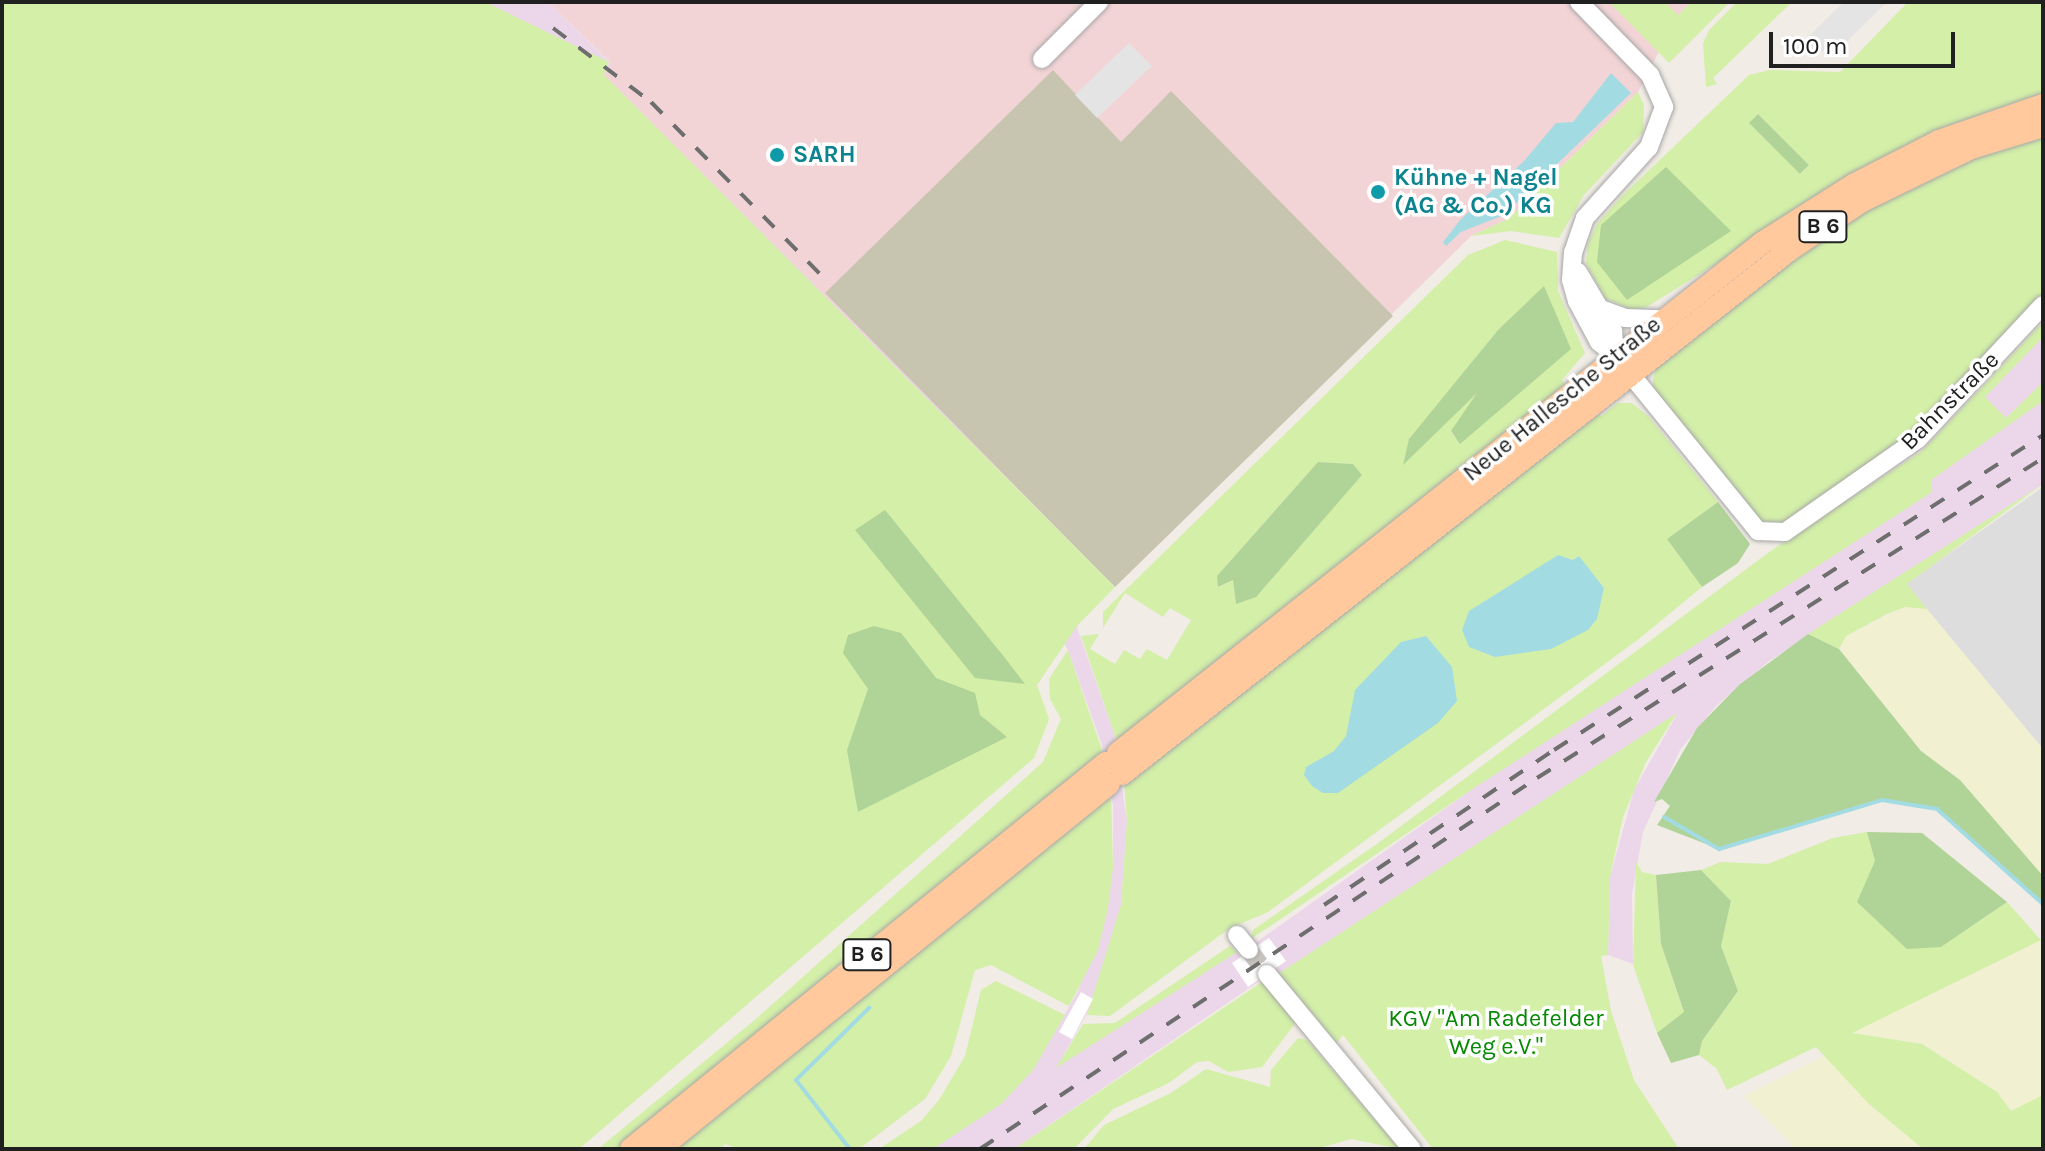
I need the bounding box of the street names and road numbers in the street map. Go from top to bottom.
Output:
road number: B 6 [1797,209,1849,245]
street label: Neue Hallesche Straße [1457,310,1667,488]
street label: Bahnstraße [1895,346,2005,456]
road number: B 6 [841,937,893,973]

